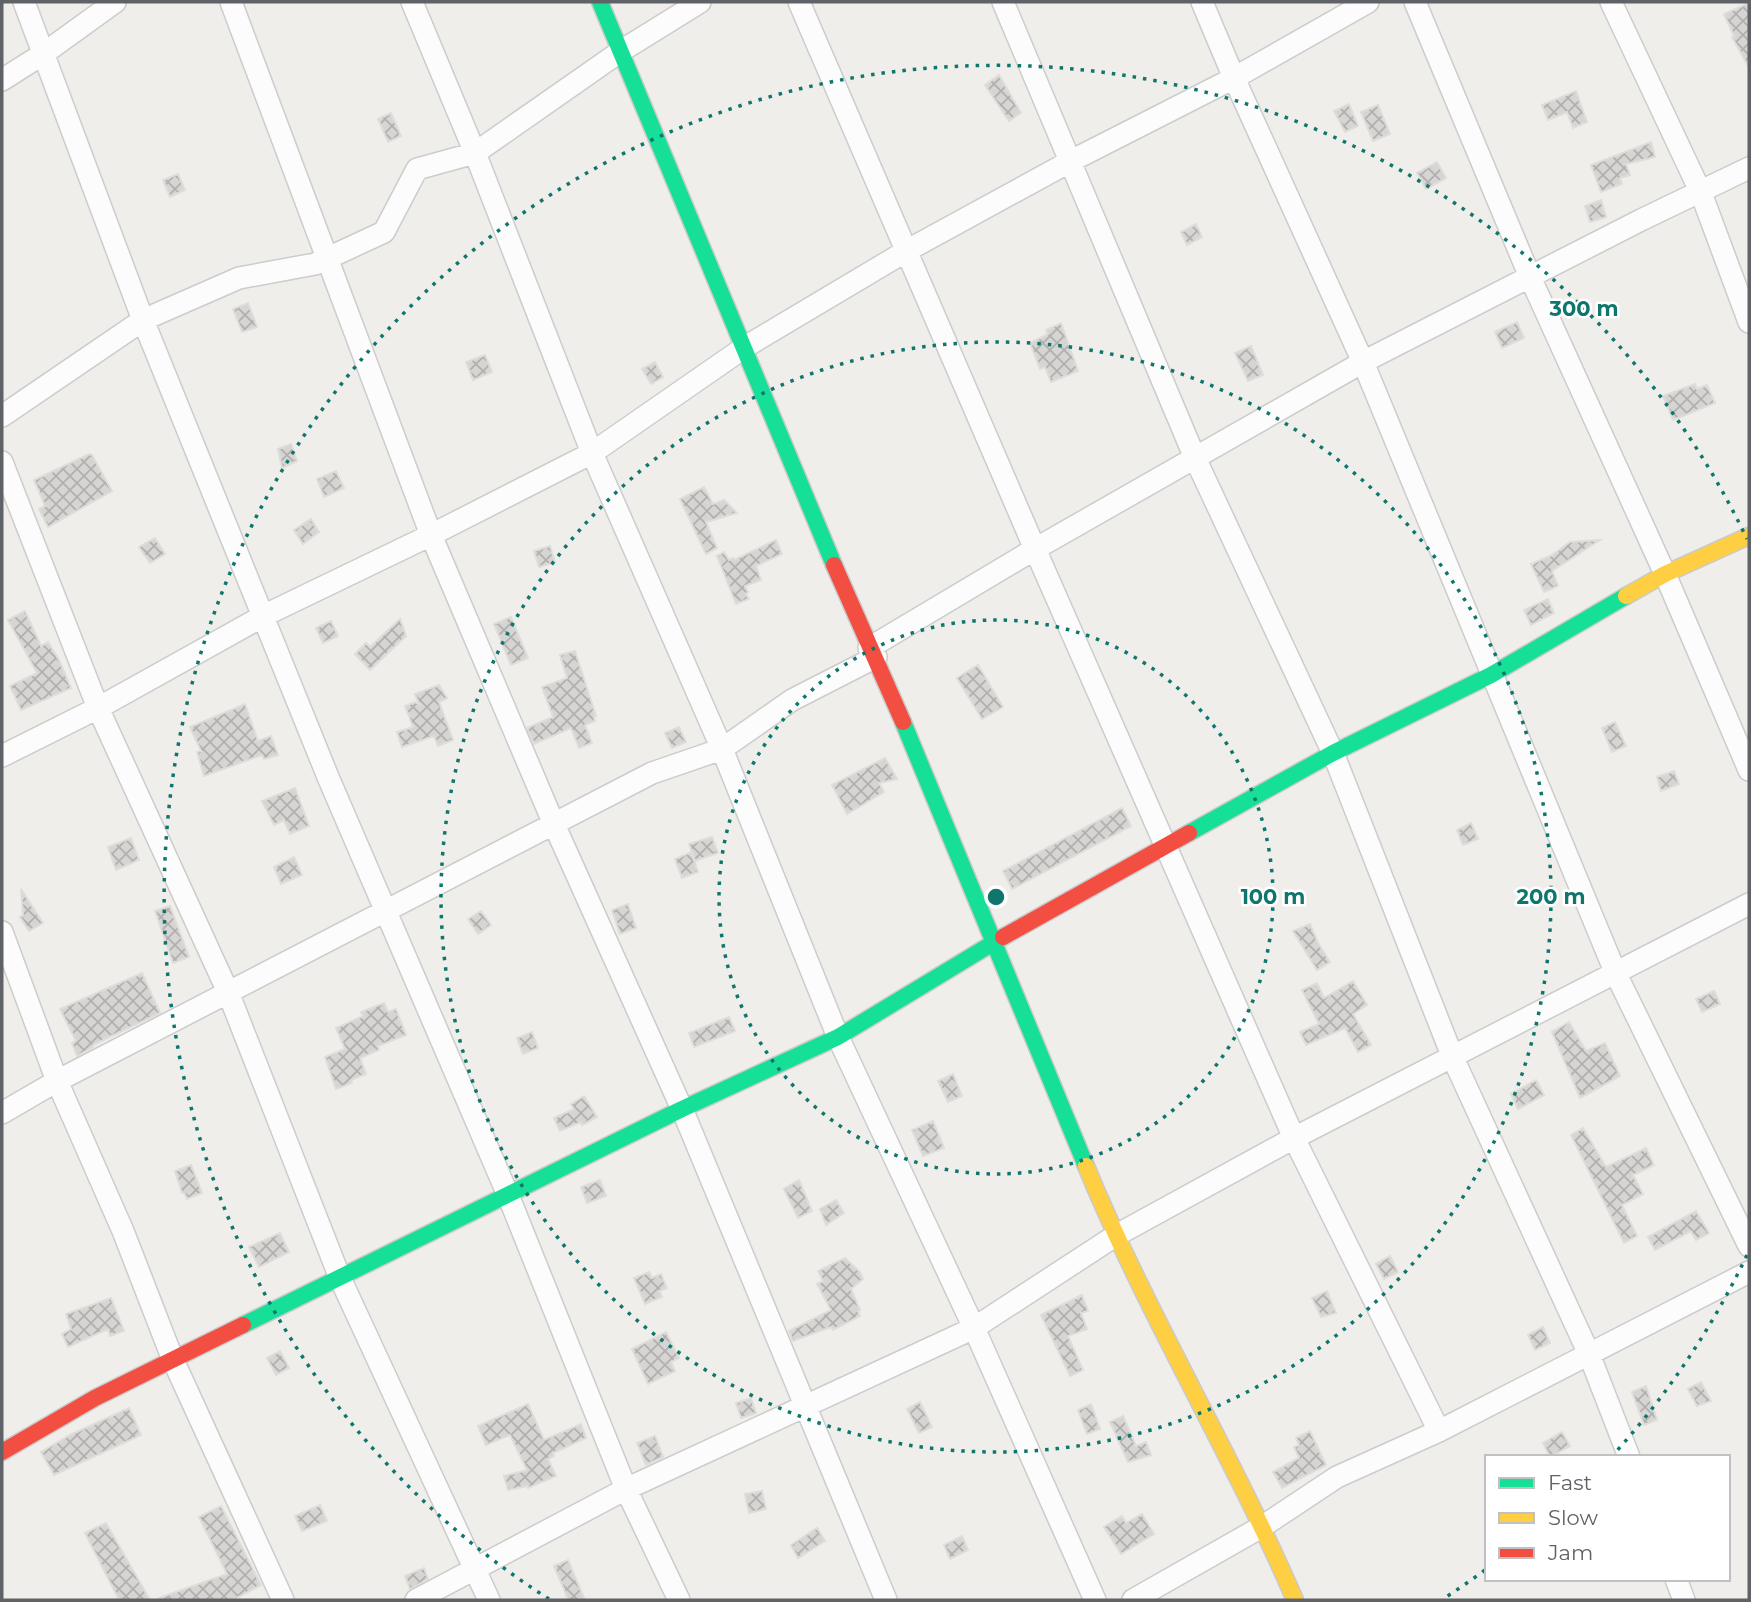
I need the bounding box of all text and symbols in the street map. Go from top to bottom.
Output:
text: 300 m [1549,296,1618,321]
text: 100 m [1241,884,1305,909]
text: 200 m [1517,884,1585,909]
centre of rings [984,885,1008,909]
legend [1485,1455,1730,1581]
text: Fast [1548,1470,1592,1495]
text: Slow [1548,1505,1598,1530]
text: Jam [1547,1540,1593,1565]

